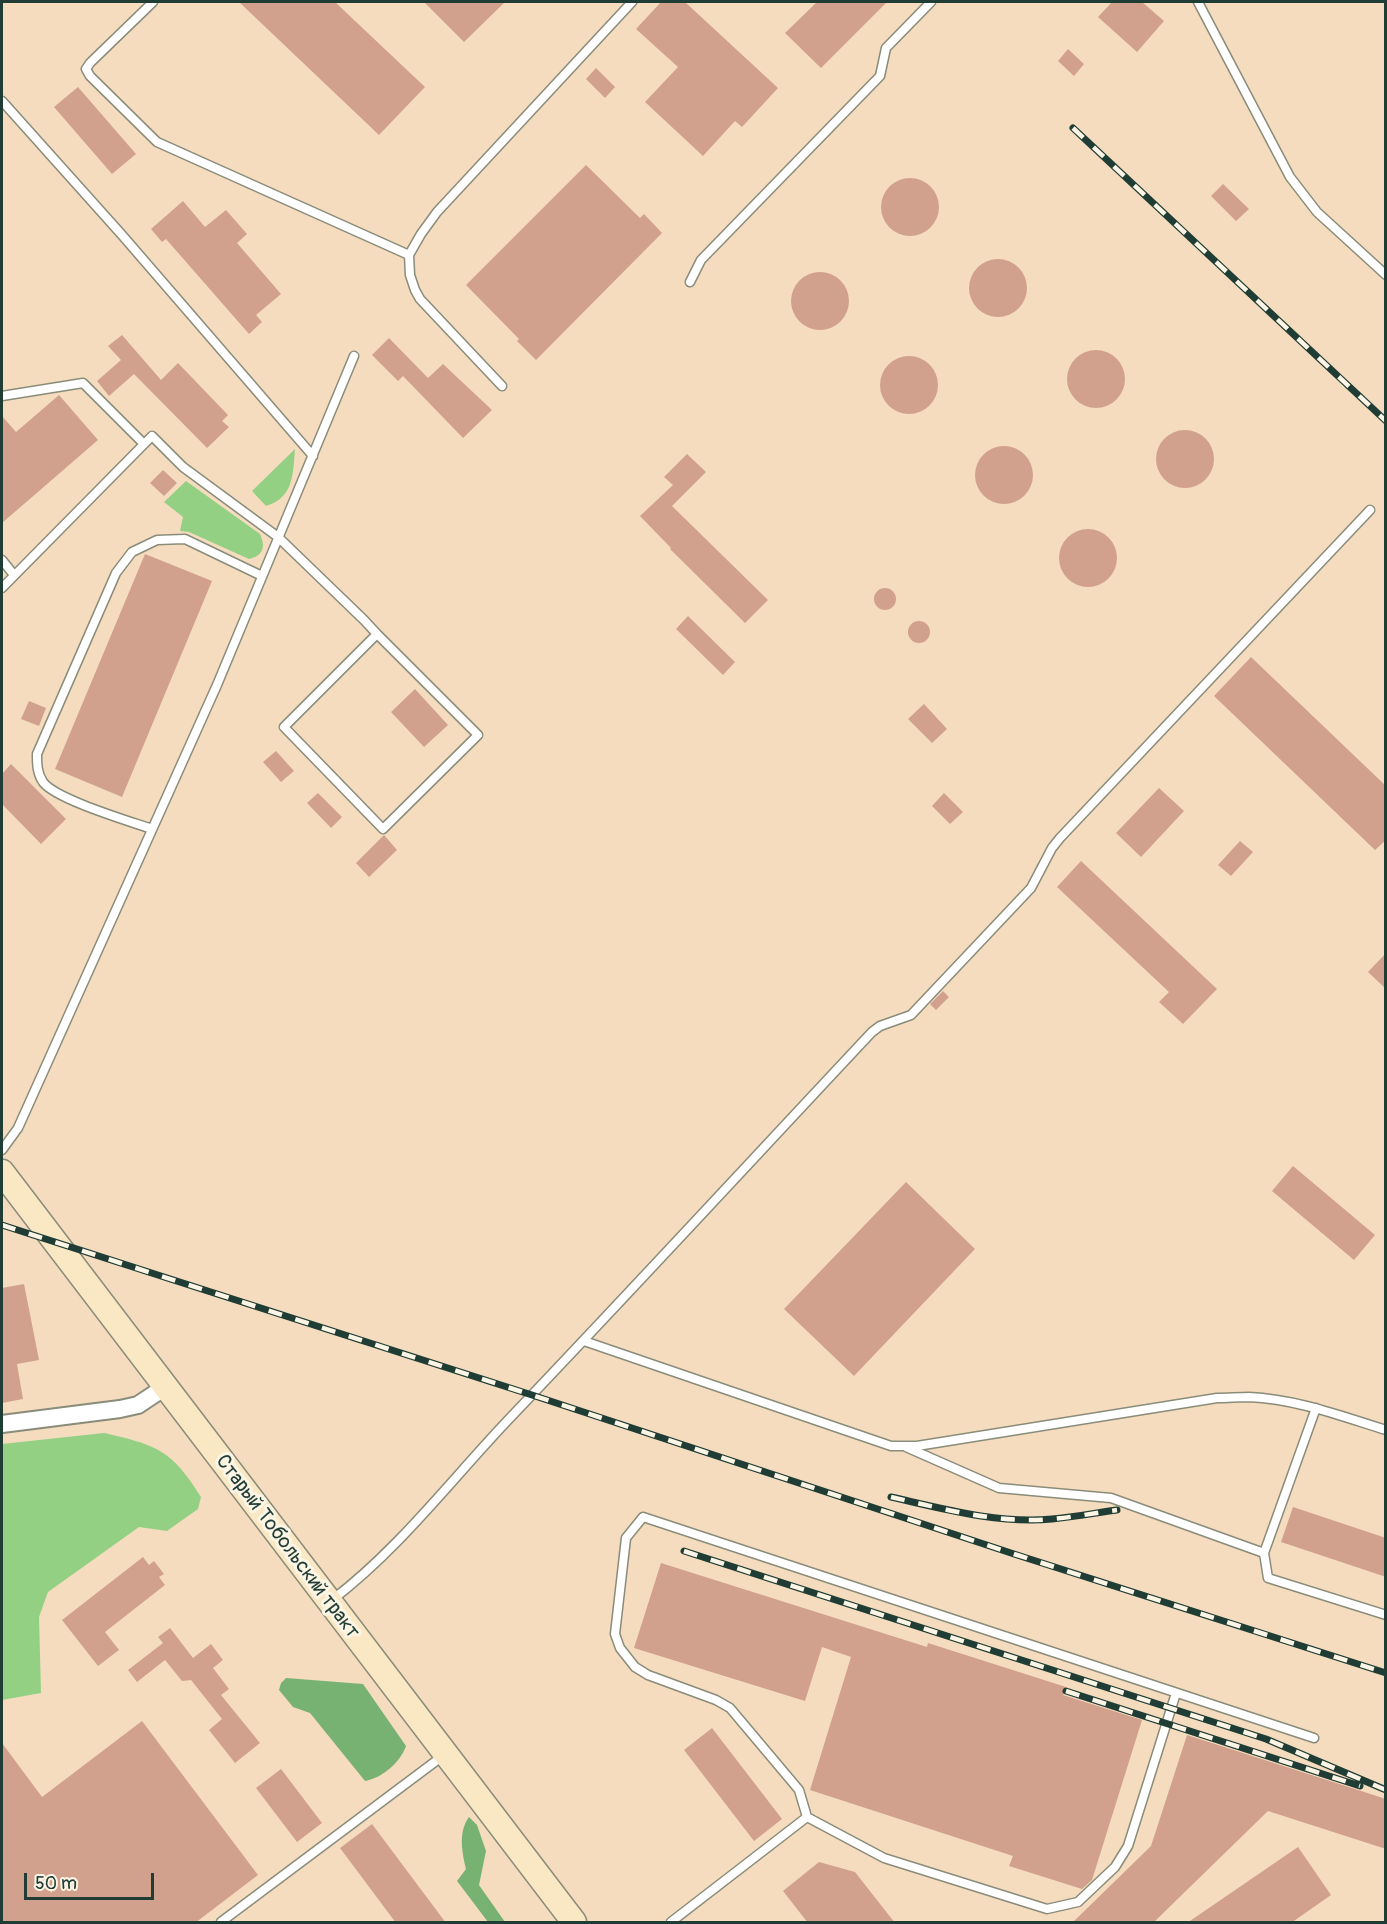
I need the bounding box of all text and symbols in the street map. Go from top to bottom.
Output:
street label: Старый Тобольский тракт [210,1450,364,1644]
scale bar [27,1861,158,1899]
text: 50 m [35,1872,77,1895]

